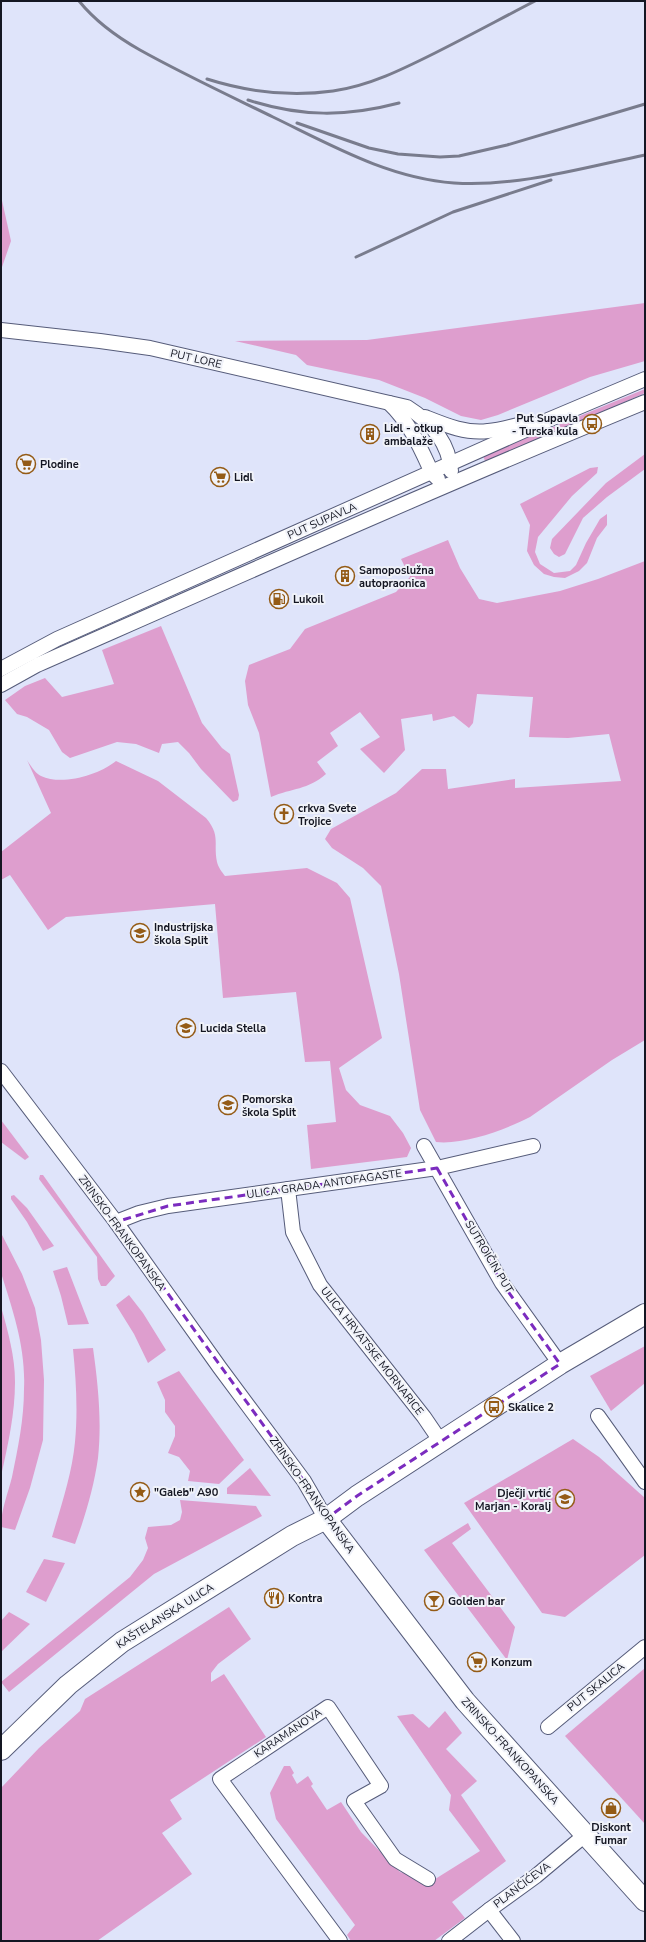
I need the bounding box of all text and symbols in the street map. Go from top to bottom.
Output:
street label: PUT LORE [169,346,223,372]
place label: Put Supavla - Turska kula [512,411,578,439]
bus stop icon: Put Supavla - Turska kula [581,413,603,435]
place label: Lidl - otkup ambalaže [384,421,444,449]
building icon: Lidl - otkup ambalaže [359,423,381,445]
supermarket icon: Plodine [15,453,37,475]
place label: Plodine [40,457,79,472]
supermarket icon: Lidl [209,466,231,488]
place label: Lidl [234,470,254,485]
street label: PUT SUPAVLA [285,499,359,543]
place label: Samoposlužna autopraonica [359,563,434,591]
building icon: Samoposlužna autopraonica [334,565,356,587]
fuel station icon: Lukoil [268,588,290,610]
place label: Lukoil [293,592,324,607]
place label: crkva Svete Trojice [298,801,357,829]
church icon: crkva Svete Trojice [273,803,295,825]
place label: Industrijska škola Split [154,920,213,948]
school or university icon: Industrijska škola Split [129,922,151,944]
school or university icon: Lucida Stella [175,1017,197,1039]
place label: Lucida Stella [200,1021,266,1036]
place label: Pomorska škola Split [242,1092,297,1120]
school or university icon: Pomorska škola Split [217,1094,239,1116]
street label: ULICA GRADA ANTOFAGASTE [245,1166,403,1202]
street label: ZRINSKO-FRANKOPANSKA [75,1172,169,1294]
street label: SUTROIČIN PUT [461,1217,518,1297]
street label: ULICA HRVATSKE MORNARICE [317,1284,427,1418]
bus stop icon: Skalice 2 [483,1396,505,1418]
place label: Skalice 2 [508,1400,554,1415]
street label: ZRINSKO-FRANKOPANSKA [266,1434,358,1556]
place icon: "Galeb" A90 [129,1481,151,1503]
place label: "Galeb" A90 [154,1485,219,1500]
place label: Dječji vrtić Marjan - Koralj [475,1486,552,1514]
school or university icon: Dječji vrtić Marjan - Koralj [554,1488,576,1510]
street label: KAŠTELANSKA ULICA [113,1579,217,1652]
restaurant icon: Kontra [263,1587,285,1609]
bar icon: Golden bar [423,1590,445,1612]
place label: Kontra [288,1591,322,1606]
place label: Golden bar [448,1594,505,1609]
supermarket icon: Konzum [466,1651,488,1673]
place label: Konzum [491,1655,532,1670]
street label: PUT SKALICA [564,1659,628,1715]
street label: ZRINSKO-FRANKOPANSKA [458,1694,562,1808]
street label: KARAMANOVA [251,1705,325,1761]
shop icon: Diskont Fumar [600,1797,622,1819]
place label: Diskont Fumar [591,1820,631,1848]
street label: PLANČIĆEVA [490,1858,554,1911]

